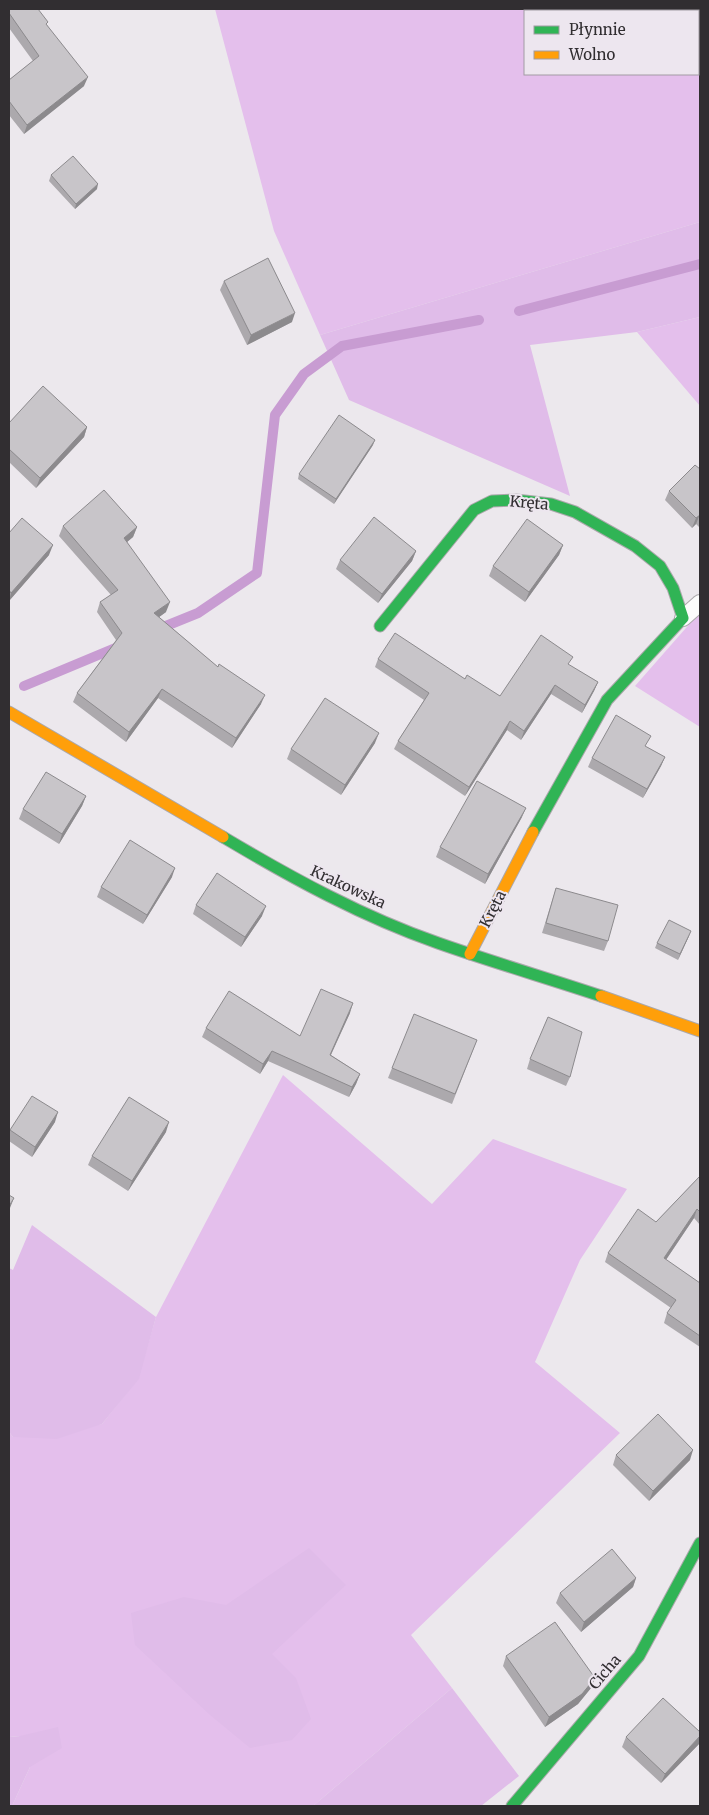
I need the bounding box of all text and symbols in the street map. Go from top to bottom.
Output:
legend [524,10,699,75]
text: Płynnie [569,20,626,39]
text: Wolno [568,45,616,64]
street label: Kręta [509,491,549,514]
street label: Krakowska [308,861,389,912]
street label: Kręta [475,887,510,930]
street label: Cicha [585,1650,625,1693]

